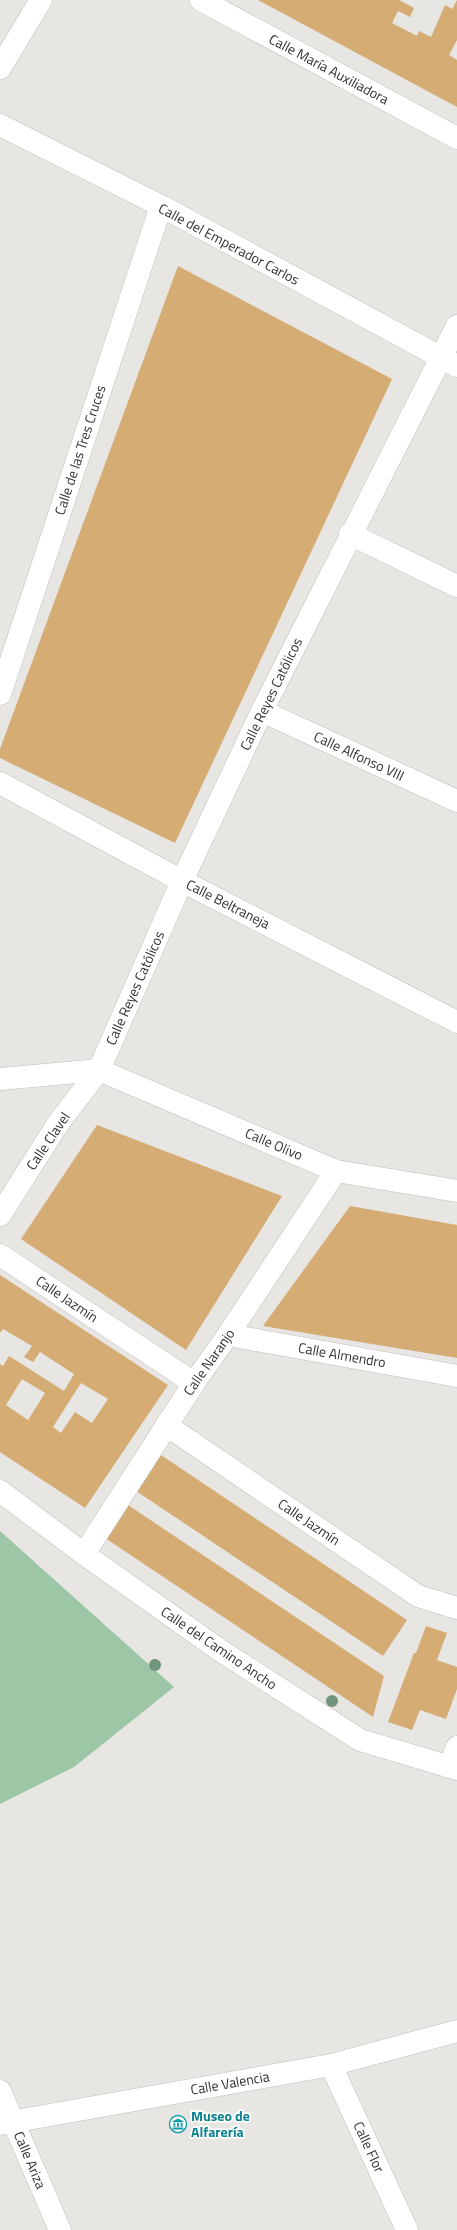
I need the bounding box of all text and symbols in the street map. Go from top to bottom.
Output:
street label: Calle María Auxiliadora [266,28,393,109]
street label: Calle del Emperador Carlos [155,197,304,290]
street label: Calle de las Tres Cruces [49,382,110,518]
street label: Calle Reyes Católicos [234,634,307,754]
street label: Calle Alfonso VIII [310,725,408,786]
street label: Calle Beltraneja [183,873,274,934]
street label: Calle Reyes Católicos [100,927,169,1048]
street label: Calle Clavel [20,1108,75,1174]
street label: Calle Olivo [242,1122,306,1165]
street label: Calle Jazmín [32,1270,103,1327]
street label: Calle Naranjo [178,1324,239,1400]
street label: Calle Almendro [297,1336,388,1373]
street label: Calle Jazmín [274,1493,345,1550]
street label: Calle del Camino Ancho [157,1601,282,1694]
street label: Calle Valencia [189,2065,271,2100]
place label: Museo de Alfarería [191,2105,250,2142]
museum icon: Museo de Alfarería [168,2114,188,2134]
street label: Calle Flor [349,2118,390,2176]
street label: Calle Ariza [9,2128,52,2192]

